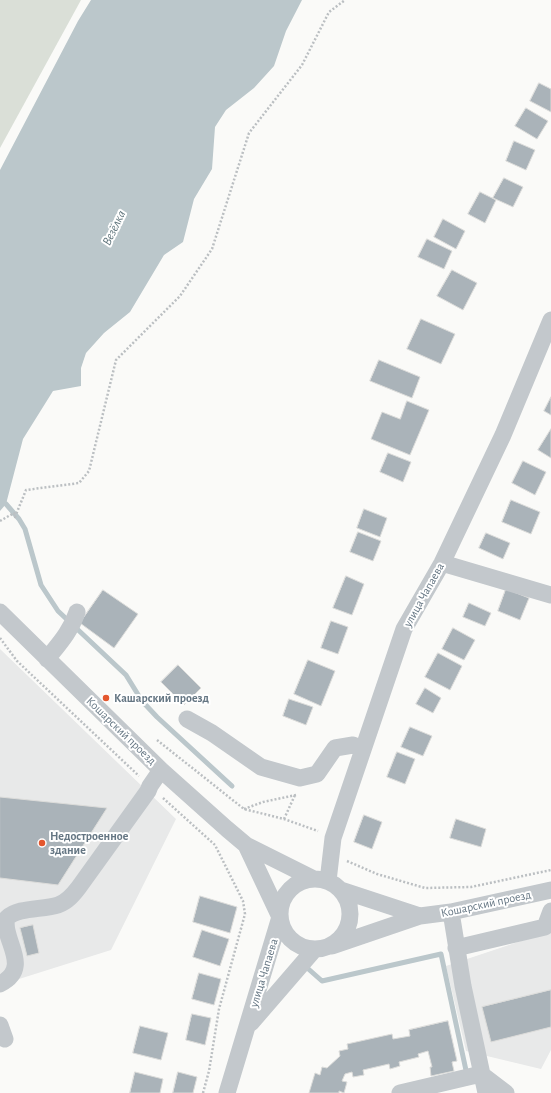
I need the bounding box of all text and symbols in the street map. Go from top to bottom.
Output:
water label: Везёлка [99,208,129,248]
street label: улица Чапаева [400,560,448,630]
place label: Кашарский проезд [114,691,209,705]
marker: Кашарский проезд [101,693,111,703]
street label: Кошарский проезд [83,694,159,768]
place label: Недостроенное здание [50,829,128,857]
marker: Недостроенное здание [37,838,47,848]
street label: Кошарский проезд [440,887,532,921]
street label: улица Чапаева [247,937,281,1009]

